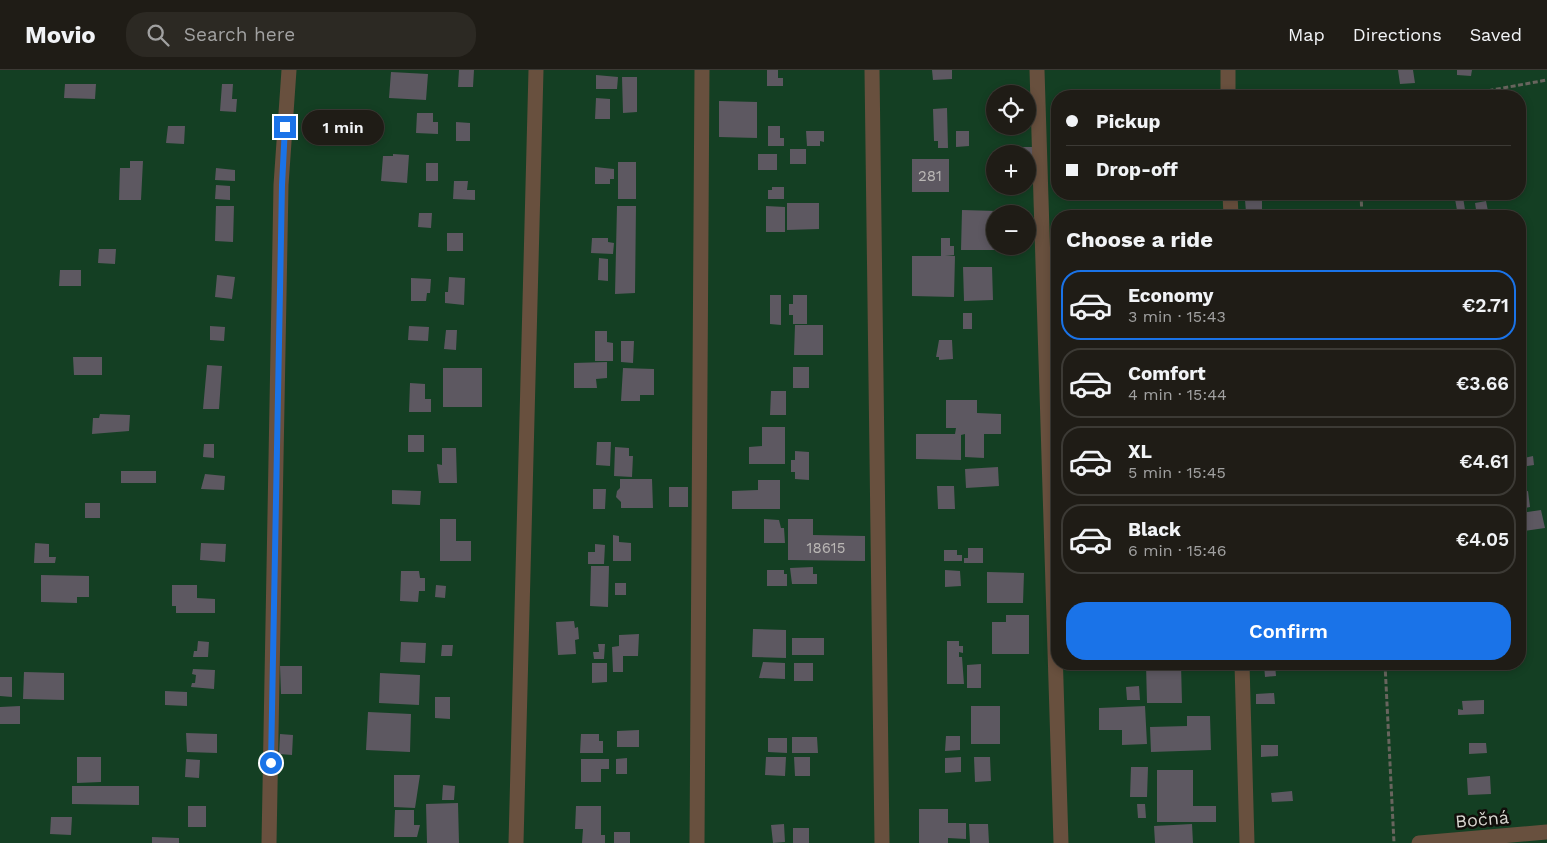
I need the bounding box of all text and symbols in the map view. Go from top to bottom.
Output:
search box [126,12,476,57]
text: Movio [25,21,96,49]
icon: search [144,21,172,49]
text: Search here [184,23,295,46]
text: Map [1288,24,1325,45]
text: Directions [1353,24,1442,45]
text: Saved [1470,24,1522,45]
map controls [986,85,1036,255]
button: locate [986,85,1036,135]
callout: 1 min [302,110,385,144]
text: Pickup [1096,110,1160,133]
route end [274,116,296,138]
text: 1 min [322,118,364,137]
button: + [986,145,1036,195]
text: Drop-off [1096,158,1178,181]
house number: 281 [918,167,942,185]
button: − [986,205,1036,255]
text: Choose a ride [1066,227,1213,252]
icon: car [1068,283,1113,328]
text: Economy [1128,284,1213,307]
text: €2.71 [1462,294,1509,317]
text: 3 min · 15:43 [1128,307,1226,326]
icon: car [1068,361,1113,406]
text: Comfort [1128,362,1206,385]
text: €3.66 [1456,372,1509,395]
text: 4 min · 15:44 [1128,385,1227,404]
icon: car [1068,439,1113,484]
text: XL [1128,440,1152,463]
text: €4.61 [1459,450,1509,473]
text: 5 min · 15:45 [1128,463,1226,482]
icon: car [1068,517,1113,562]
text: Black [1128,518,1181,541]
text: €4.05 [1456,528,1509,551]
house number: 18615 [807,539,845,557]
text: 6 min · 15:46 [1128,541,1227,560]
button: Confirm [1066,602,1511,660]
route start [260,752,282,774]
street label: Bočná [1454,806,1510,832]

